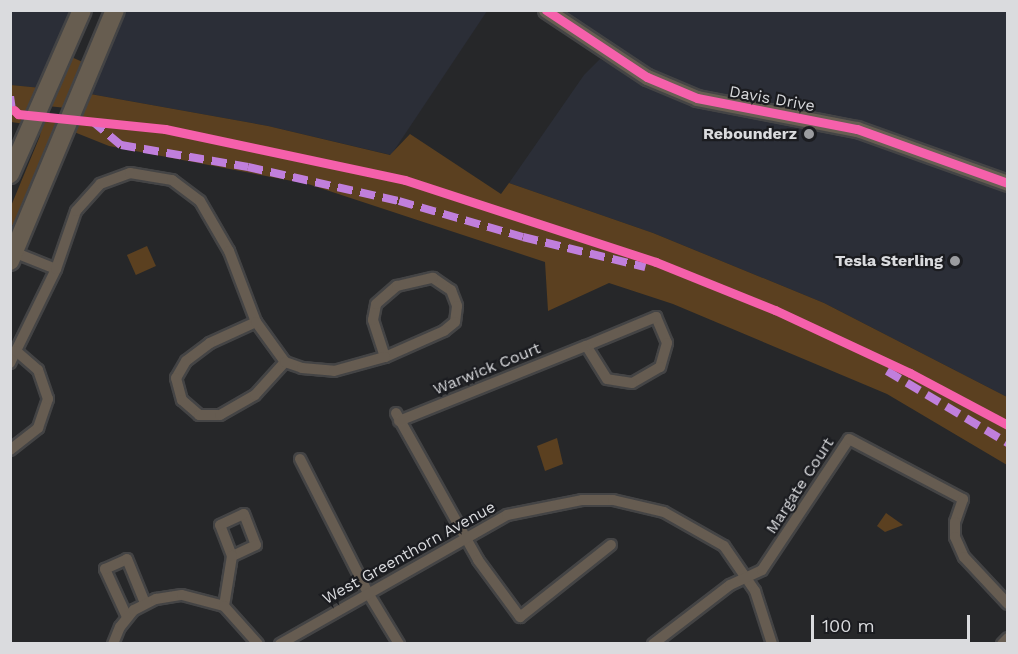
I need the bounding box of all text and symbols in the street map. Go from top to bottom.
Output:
street label: Davis Drive [728,82,816,116]
place label: Rebounderz [703,124,797,144]
marker: Rebounderz [802,127,816,141]
place label: Tesla Sterling [835,251,943,271]
marker: Tesla Sterling [948,254,962,268]
street label: Warwick Court [430,339,544,399]
street label: Margate Court [762,434,838,538]
street label: West Greenthorn Avenue [319,497,499,609]
scale bar [814,603,973,641]
text: 100 m [822,615,875,636]

